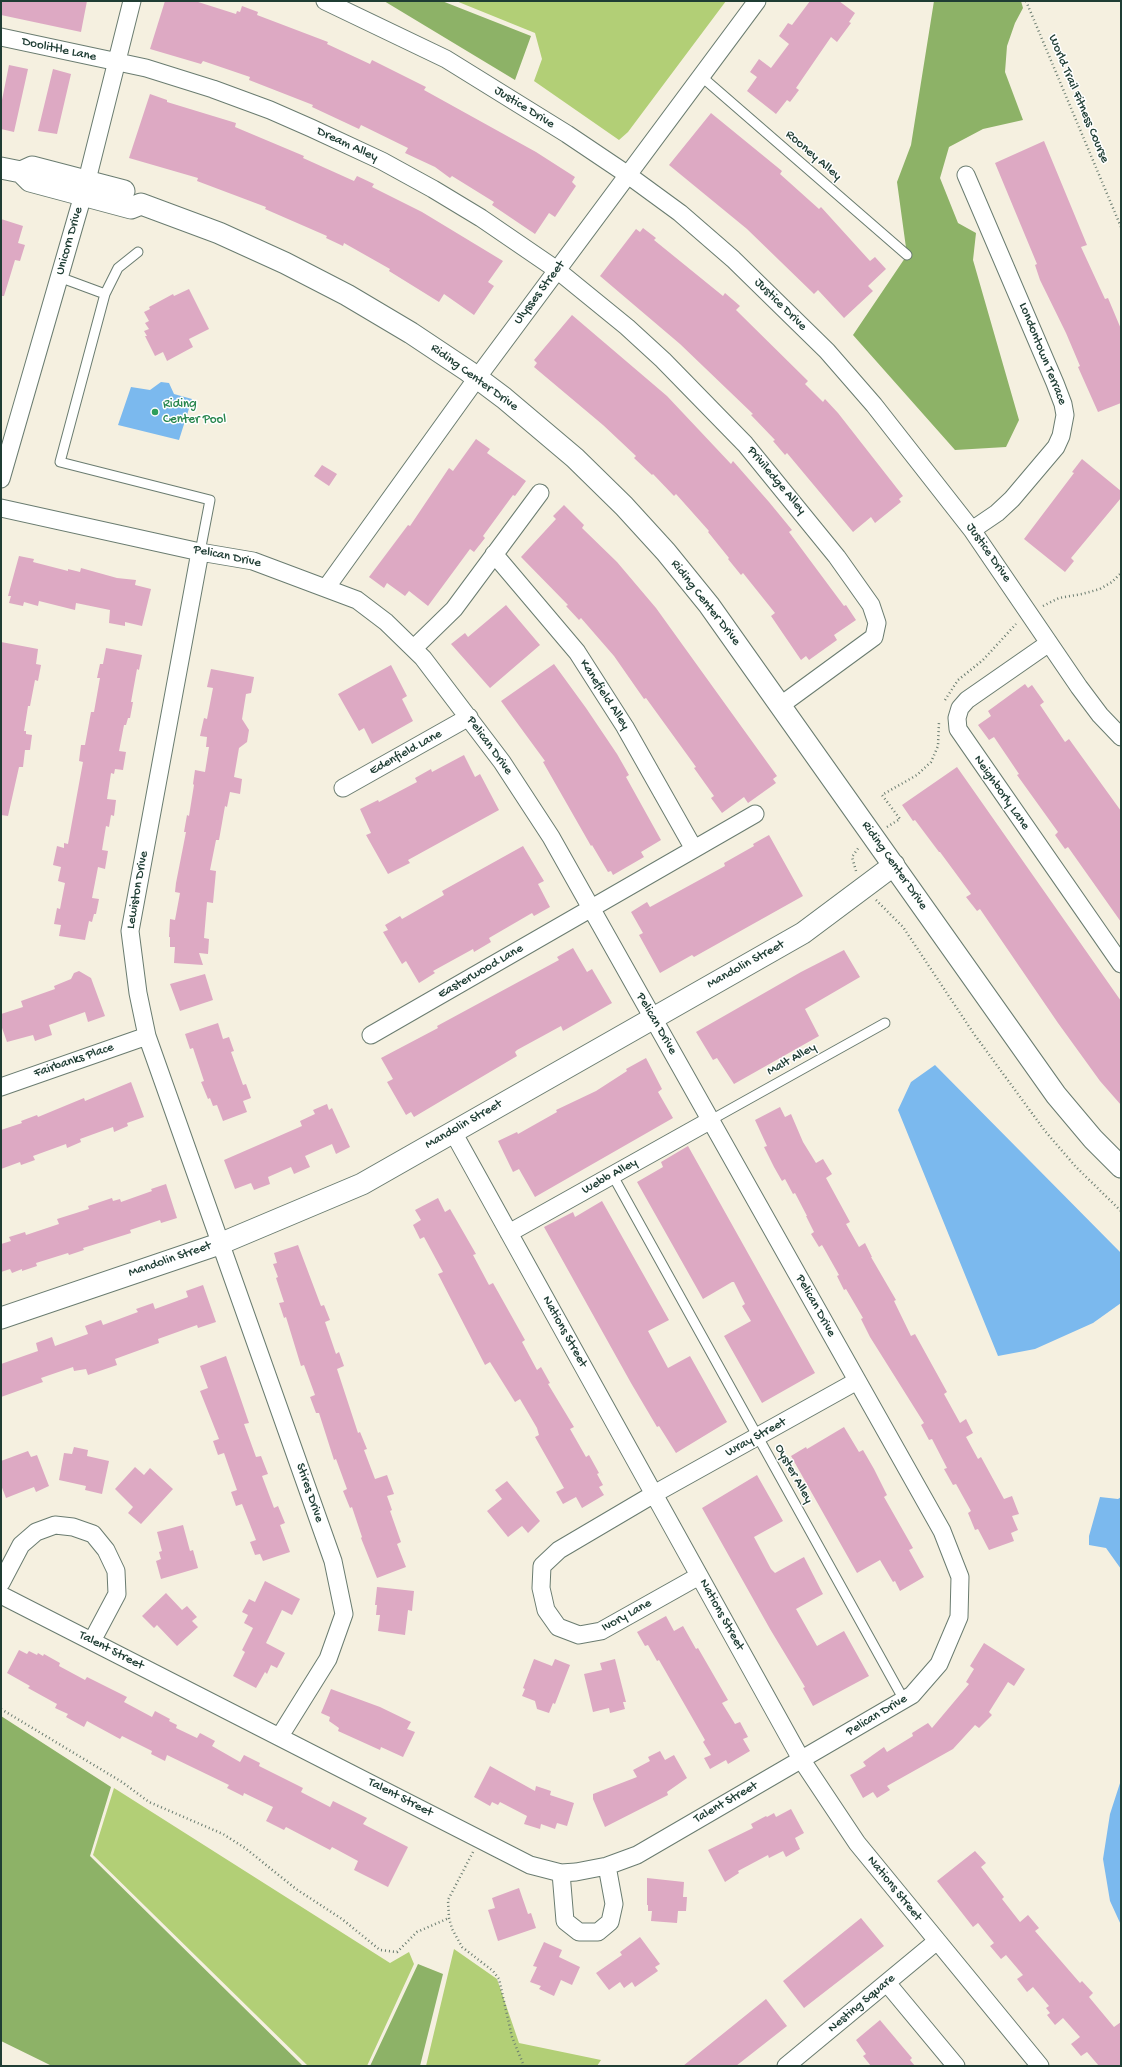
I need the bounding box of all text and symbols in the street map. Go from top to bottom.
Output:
street label: World Trail Fitness Course [1044,33,1112,165]
street label: Doolittle Lane [20,34,98,66]
street label: Justice Drive [491,83,557,133]
street label: Dream Alley [314,124,380,166]
street label: Rooney Alley [782,127,844,185]
street label: Unicorn Drive [53,205,87,277]
street label: Ulysses Street [511,258,569,328]
street label: Justice Drive [750,275,810,335]
street label: Londontown Terrace [1014,301,1070,407]
street label: Riding Center Drive [427,341,521,415]
place label: Riding Center Pool [163,397,226,428]
marker: Riding Center Pool [150,407,160,417]
street label: Priviledge Alley [743,444,809,518]
street label: Justice Drive [962,520,1014,586]
street label: Pelican Drive [192,542,262,572]
street label: Riding Center Drive [667,557,743,649]
street label: Kanefield Alley [575,657,633,733]
street label: Pelican Drive [462,714,516,778]
street label: Edenfield Lane [367,727,445,779]
street label: Neighborly Lane [969,753,1033,833]
street label: Riding Center Drive [858,819,930,913]
street label: Lewiston Drive [123,850,153,930]
street label: Mandolin Street [704,937,788,993]
street label: Easterwood Lane [436,941,526,1003]
street label: Pelican Drive [632,990,680,1058]
street label: Fairbanks Place [32,1040,116,1082]
street label: Malt Alley [765,1040,819,1080]
street label: Mandolin Street [423,1097,505,1153]
street label: Webb Alley [580,1155,640,1199]
street label: Mandolin Street [127,1239,213,1281]
street label: Pelican Drive [792,1272,838,1340]
street label: Nations Street [538,1294,590,1370]
street label: Wray Street [723,1415,789,1461]
street label: Oyster Alley [770,1442,816,1506]
street label: Stires Drive [292,1461,326,1525]
street label: Nations Street [695,1577,747,1653]
street label: Ivory Lane [599,1596,655,1636]
street label: Talent Street [76,1628,146,1674]
street label: Pelican Drive [844,1692,910,1740]
street label: Talent Street [365,1775,435,1821]
street label: Talent Street [691,1778,761,1828]
street label: Nations Street [863,1853,925,1925]
street label: Nesting Square [825,1971,899,2037]

